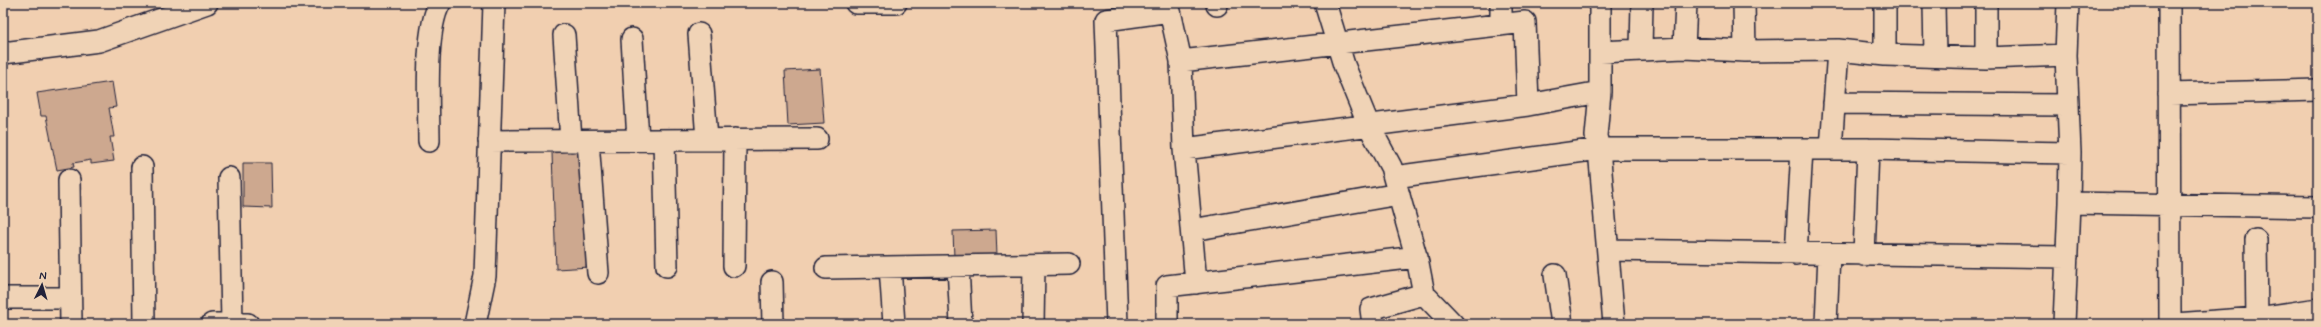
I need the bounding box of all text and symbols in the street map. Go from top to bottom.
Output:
north arrow [22,265,62,305]
text: N [39,269,47,283]

